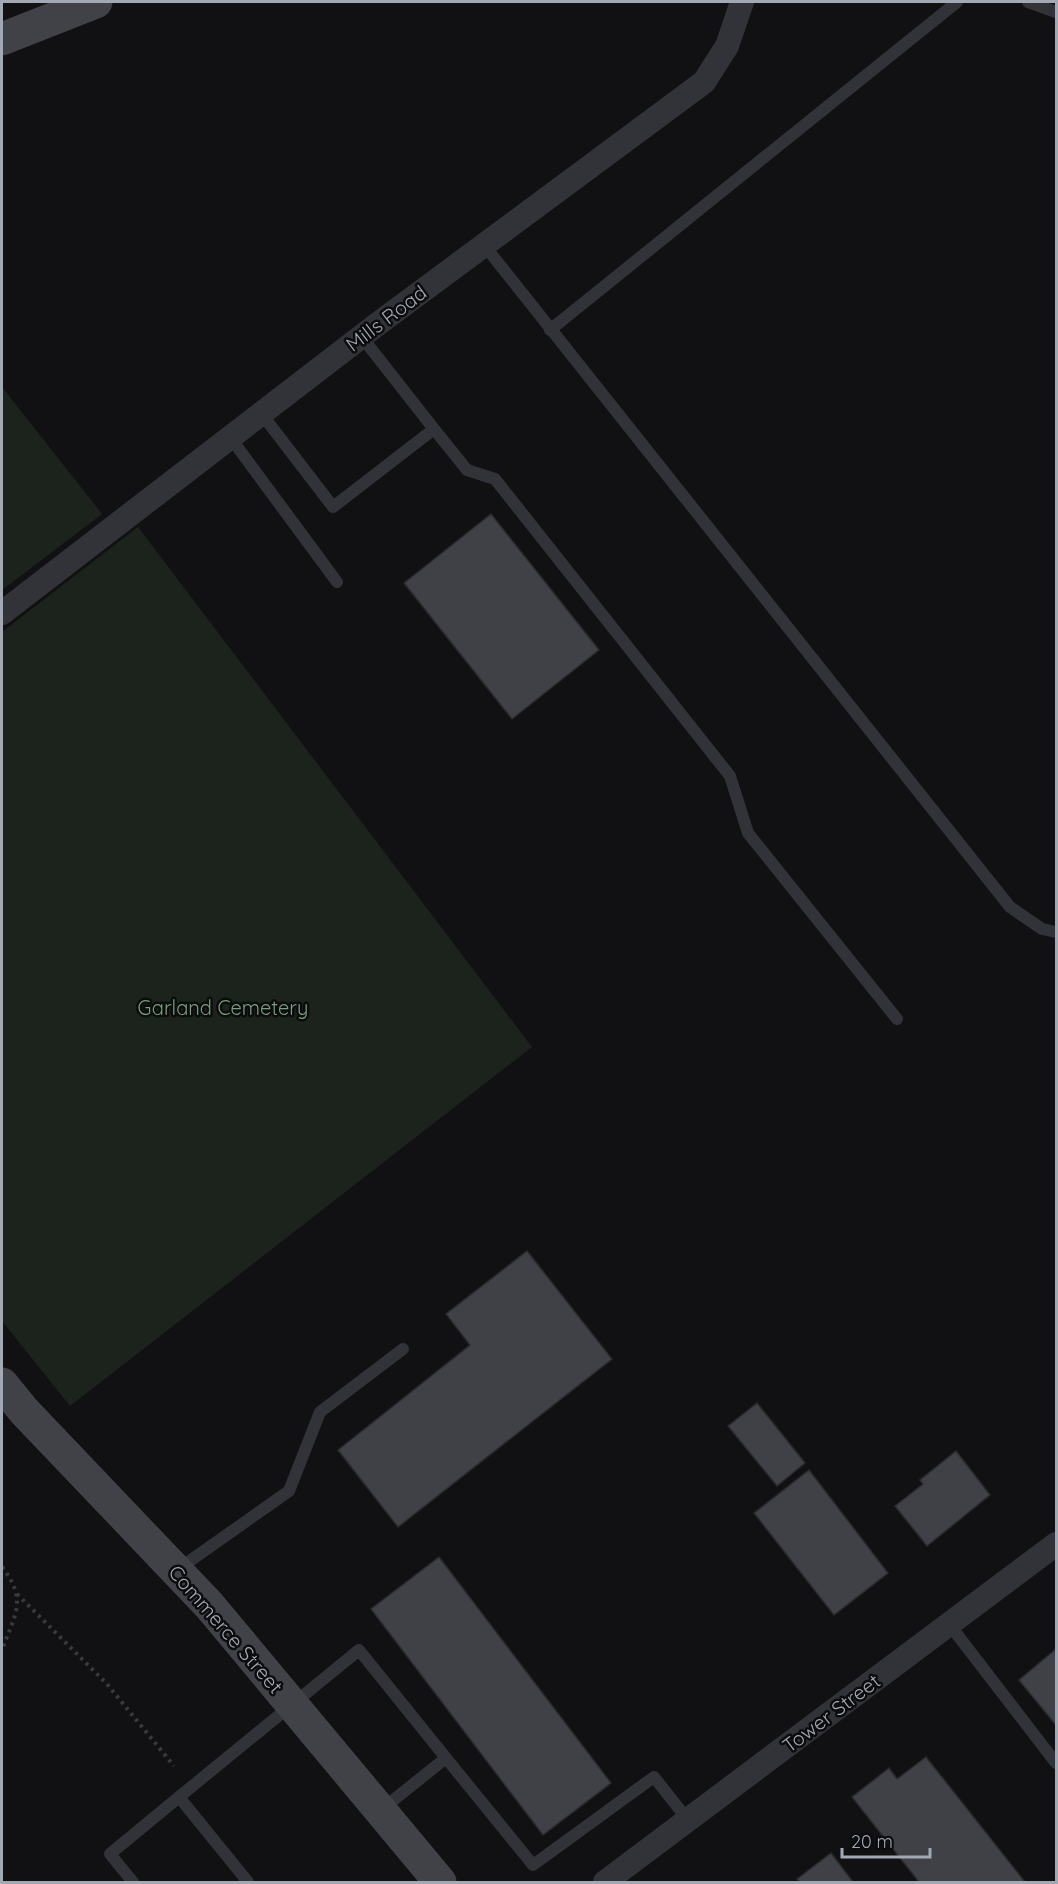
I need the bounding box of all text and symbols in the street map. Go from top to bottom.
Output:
street label: Mills Road [341,280,431,356]
park label: Garland Cemetery [138,995,308,1020]
street label: Commerce Street [163,1560,289,1698]
street label: Tower Street [777,1668,885,1758]
scale bar [842,1821,930,1859]
text: 20 m [851,1830,893,1853]

